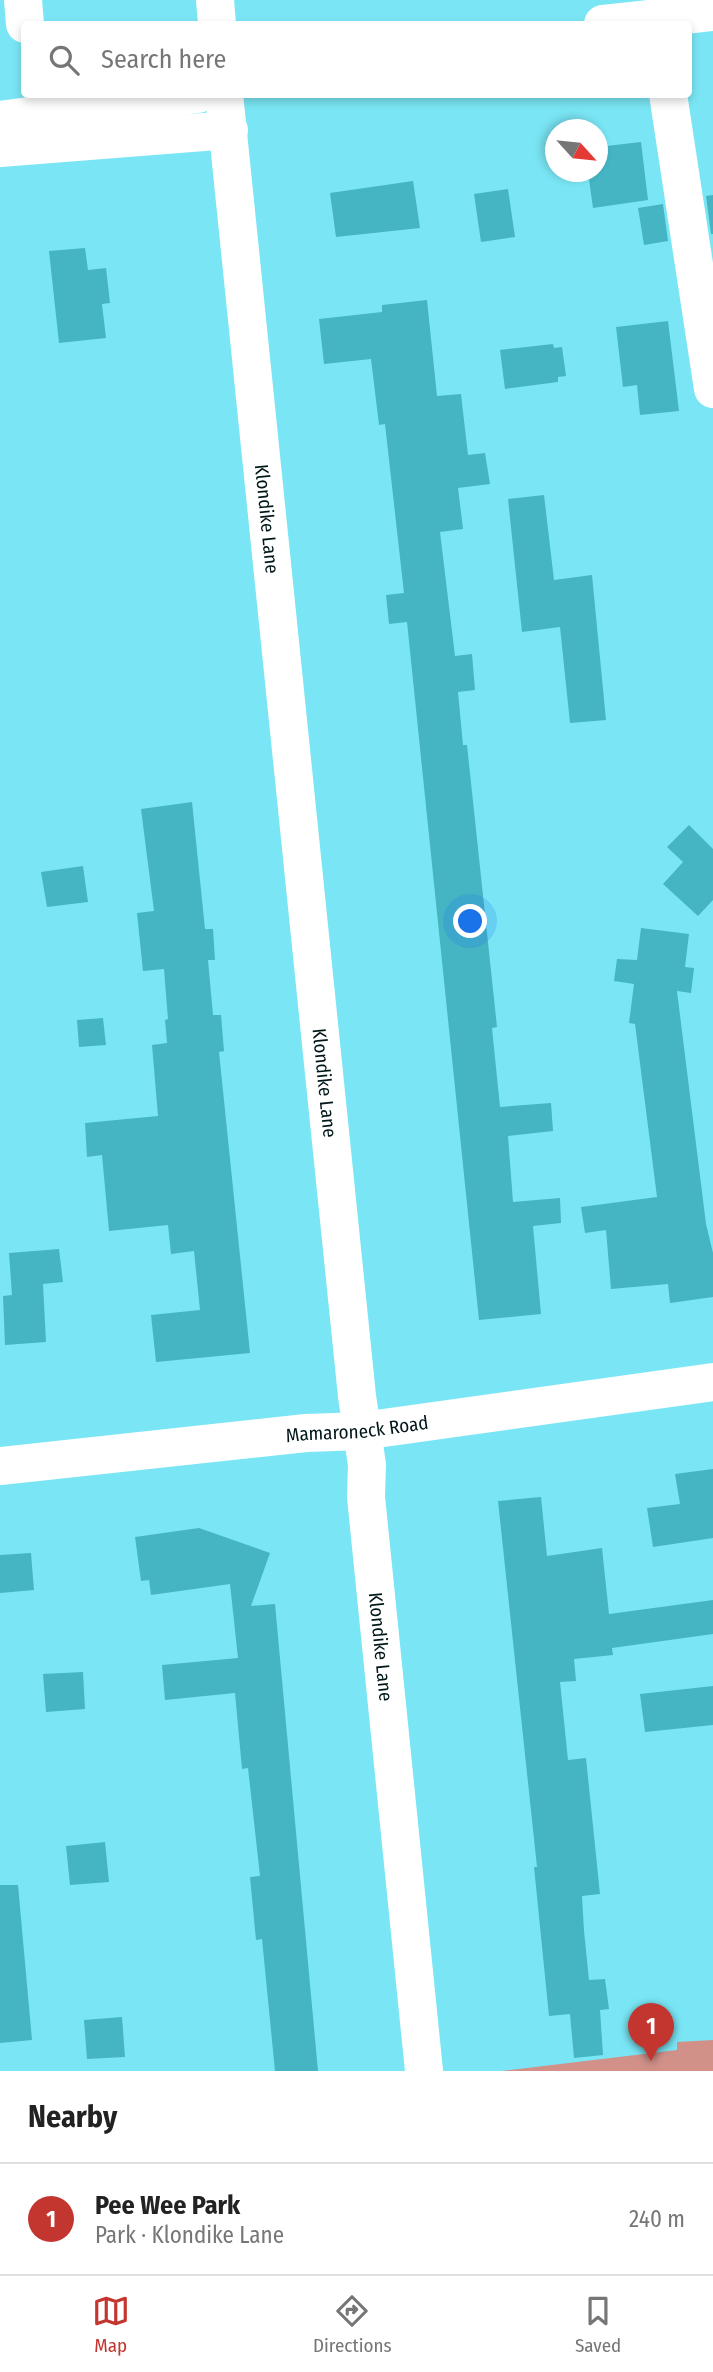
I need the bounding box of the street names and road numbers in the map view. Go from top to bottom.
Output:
street label: Klondike Lane [250,463,284,574]
street label: Klondike Lane [308,1027,342,1139]
street label: Mamaroneck Road [285,1411,430,1447]
street label: Klondike Lane [364,1591,398,1702]

